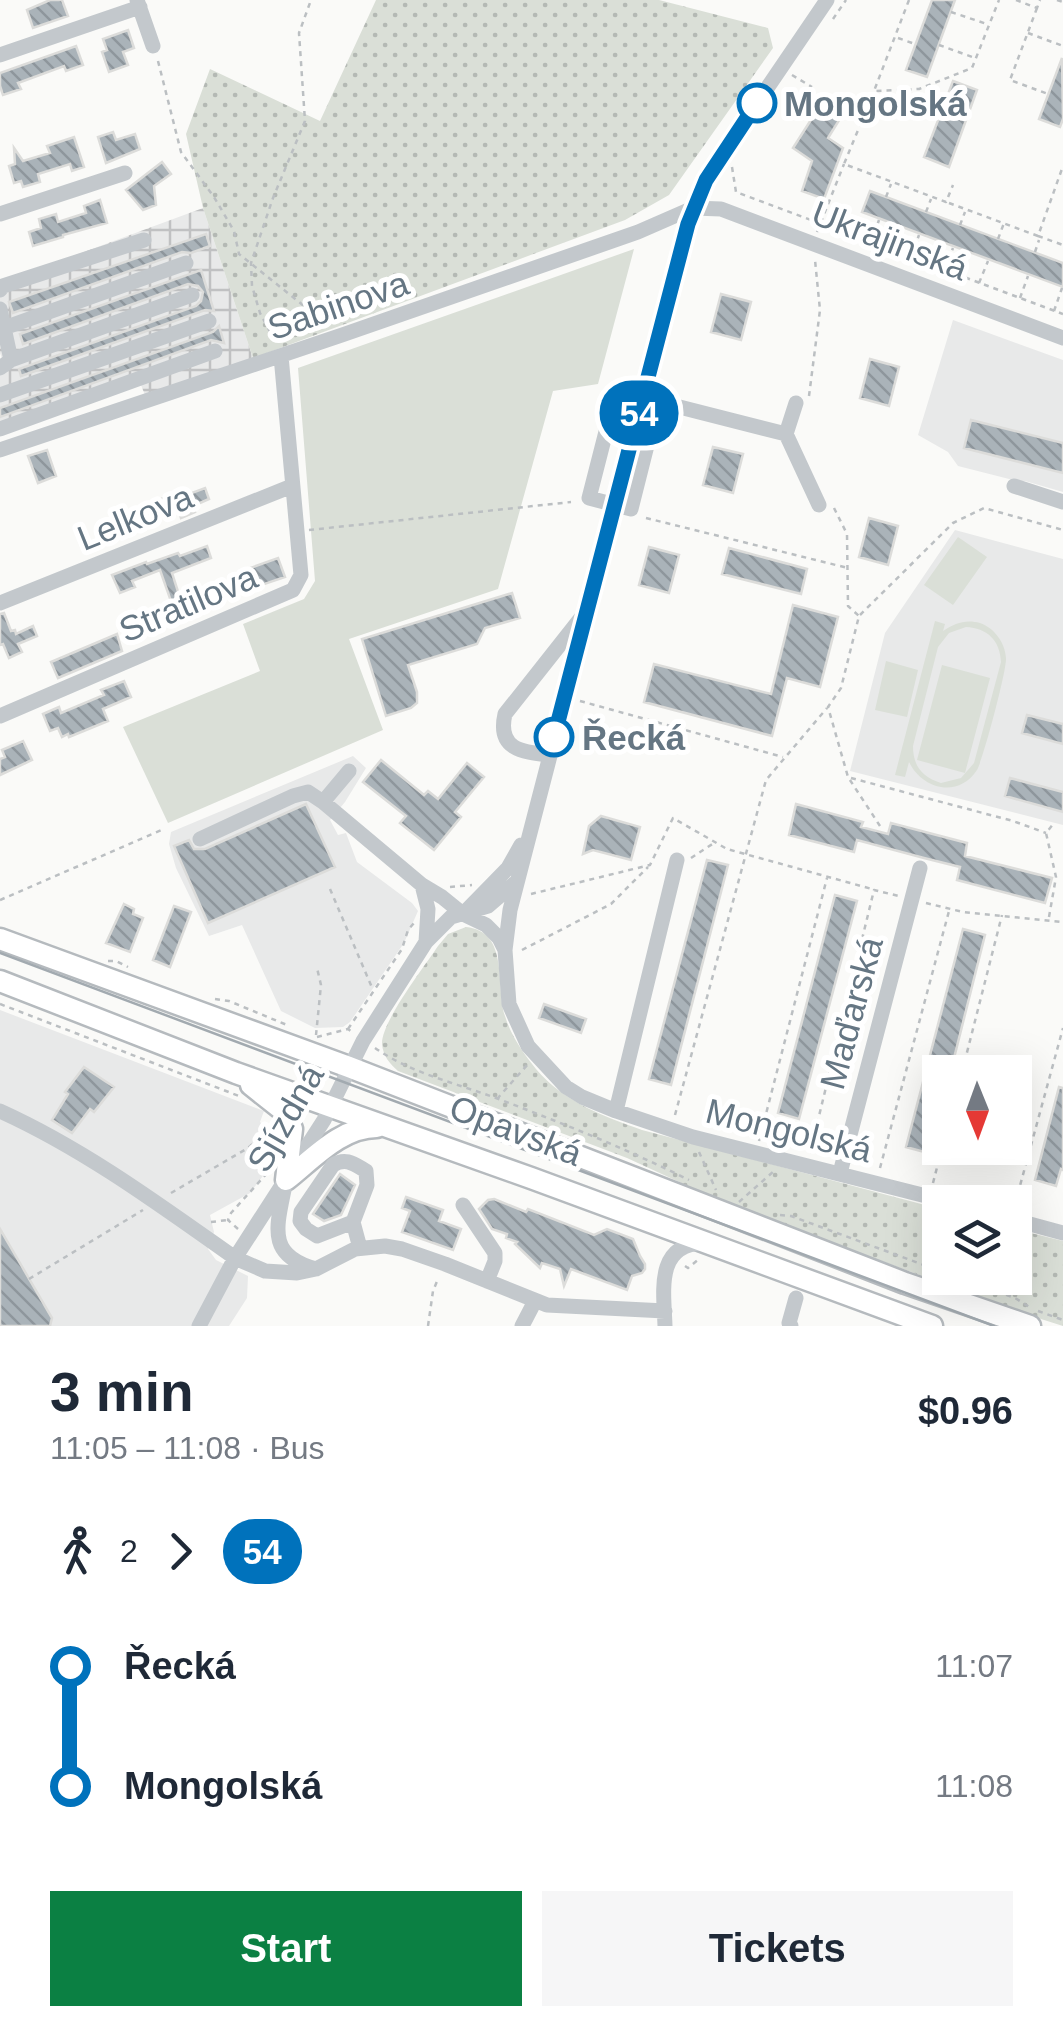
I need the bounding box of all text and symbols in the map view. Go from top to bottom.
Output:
marker: Mongolská [738,84,776,122]
place label: Mongolská [784,84,967,123]
street label: Ukrajinská [807,193,974,288]
street label: Sabinova [263,263,414,347]
line badge: 54 [594,380,684,446]
text: 54 [620,394,658,433]
street label: Lelkova [72,476,199,558]
street label: Stratilova [113,556,263,649]
marker: Řecká [535,718,573,756]
place label: Řecká [582,718,686,757]
street label: Maďarská [812,932,890,1093]
north arrow [922,1055,1032,1165]
map controls [922,1055,1032,1295]
street label: Sjízdná [239,1057,331,1178]
street label: Opavská [445,1087,588,1173]
street label: Mongolská [702,1091,876,1170]
button: layers [922,1185,1032,1295]
text: 3 min [50,1361,194,1423]
text: $0.96 [918,1390,1013,1432]
text: 11:05 – 11:08 · Bus [50,1430,325,1466]
icon: walk [50,1524,105,1579]
icon: forward [153,1524,208,1579]
text: 54 [243,1532,282,1571]
text: 2 [120,1533,138,1569]
text: Řecká [124,1645,236,1687]
text: 11:07 [935,1648,1013,1684]
text: Mongolská [124,1765,322,1807]
text: 11:08 [935,1768,1013,1804]
button: Start [50,1891,522,2006]
button: Tickets [542,1891,1013,2006]

